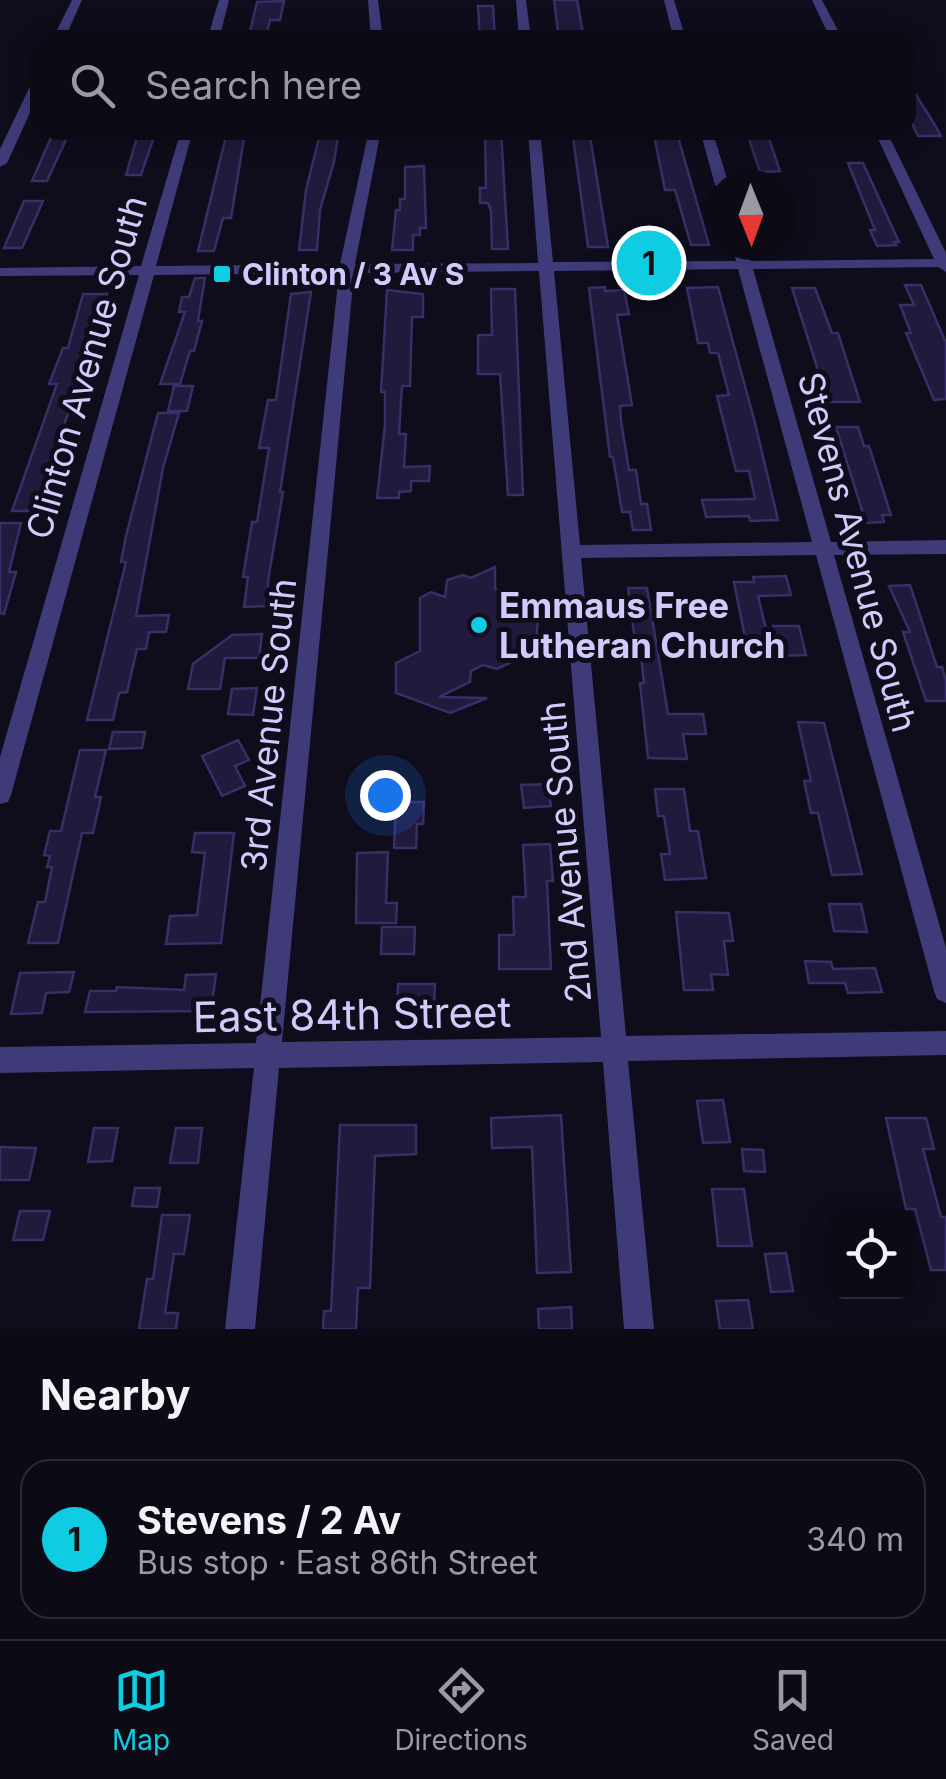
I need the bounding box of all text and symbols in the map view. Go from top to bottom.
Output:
search box [30,30,916,140]
icon: search [65,58,120,113]
text: Search here [145,62,362,108]
north arrow [706,170,796,260]
street label: Clinton Avenue South [17,191,155,543]
pin: 1 [616,226,682,300]
place label: Clinton / 3 Av S [242,256,464,292]
marker: Clinton / 3 Av S [211,263,233,285]
street label: Stevens Avenue South [790,368,926,736]
street label: 3rd Avenue South [232,576,304,874]
place label: Emmaus Free Lutheran Church [499,584,786,666]
marker: Emmaus Free Lutheran Church [468,614,490,636]
street label: 2nd Avenue South [531,700,599,1004]
your location [360,770,411,821]
street label: East 84th Street [192,986,512,1042]
map controls [826,1209,916,1299]
button: locate [826,1209,916,1299]
text: Nearby [40,1369,191,1420]
text: Stevens / 2 Av [137,1497,401,1543]
text: 1 [68,1520,81,1559]
text: 340 m [806,1520,904,1559]
text: Bus stop · East 86th Street [137,1543,538,1582]
tab: Map [112,1663,170,1757]
tab: Directions [394,1663,528,1757]
tab: Saved [752,1663,834,1757]

